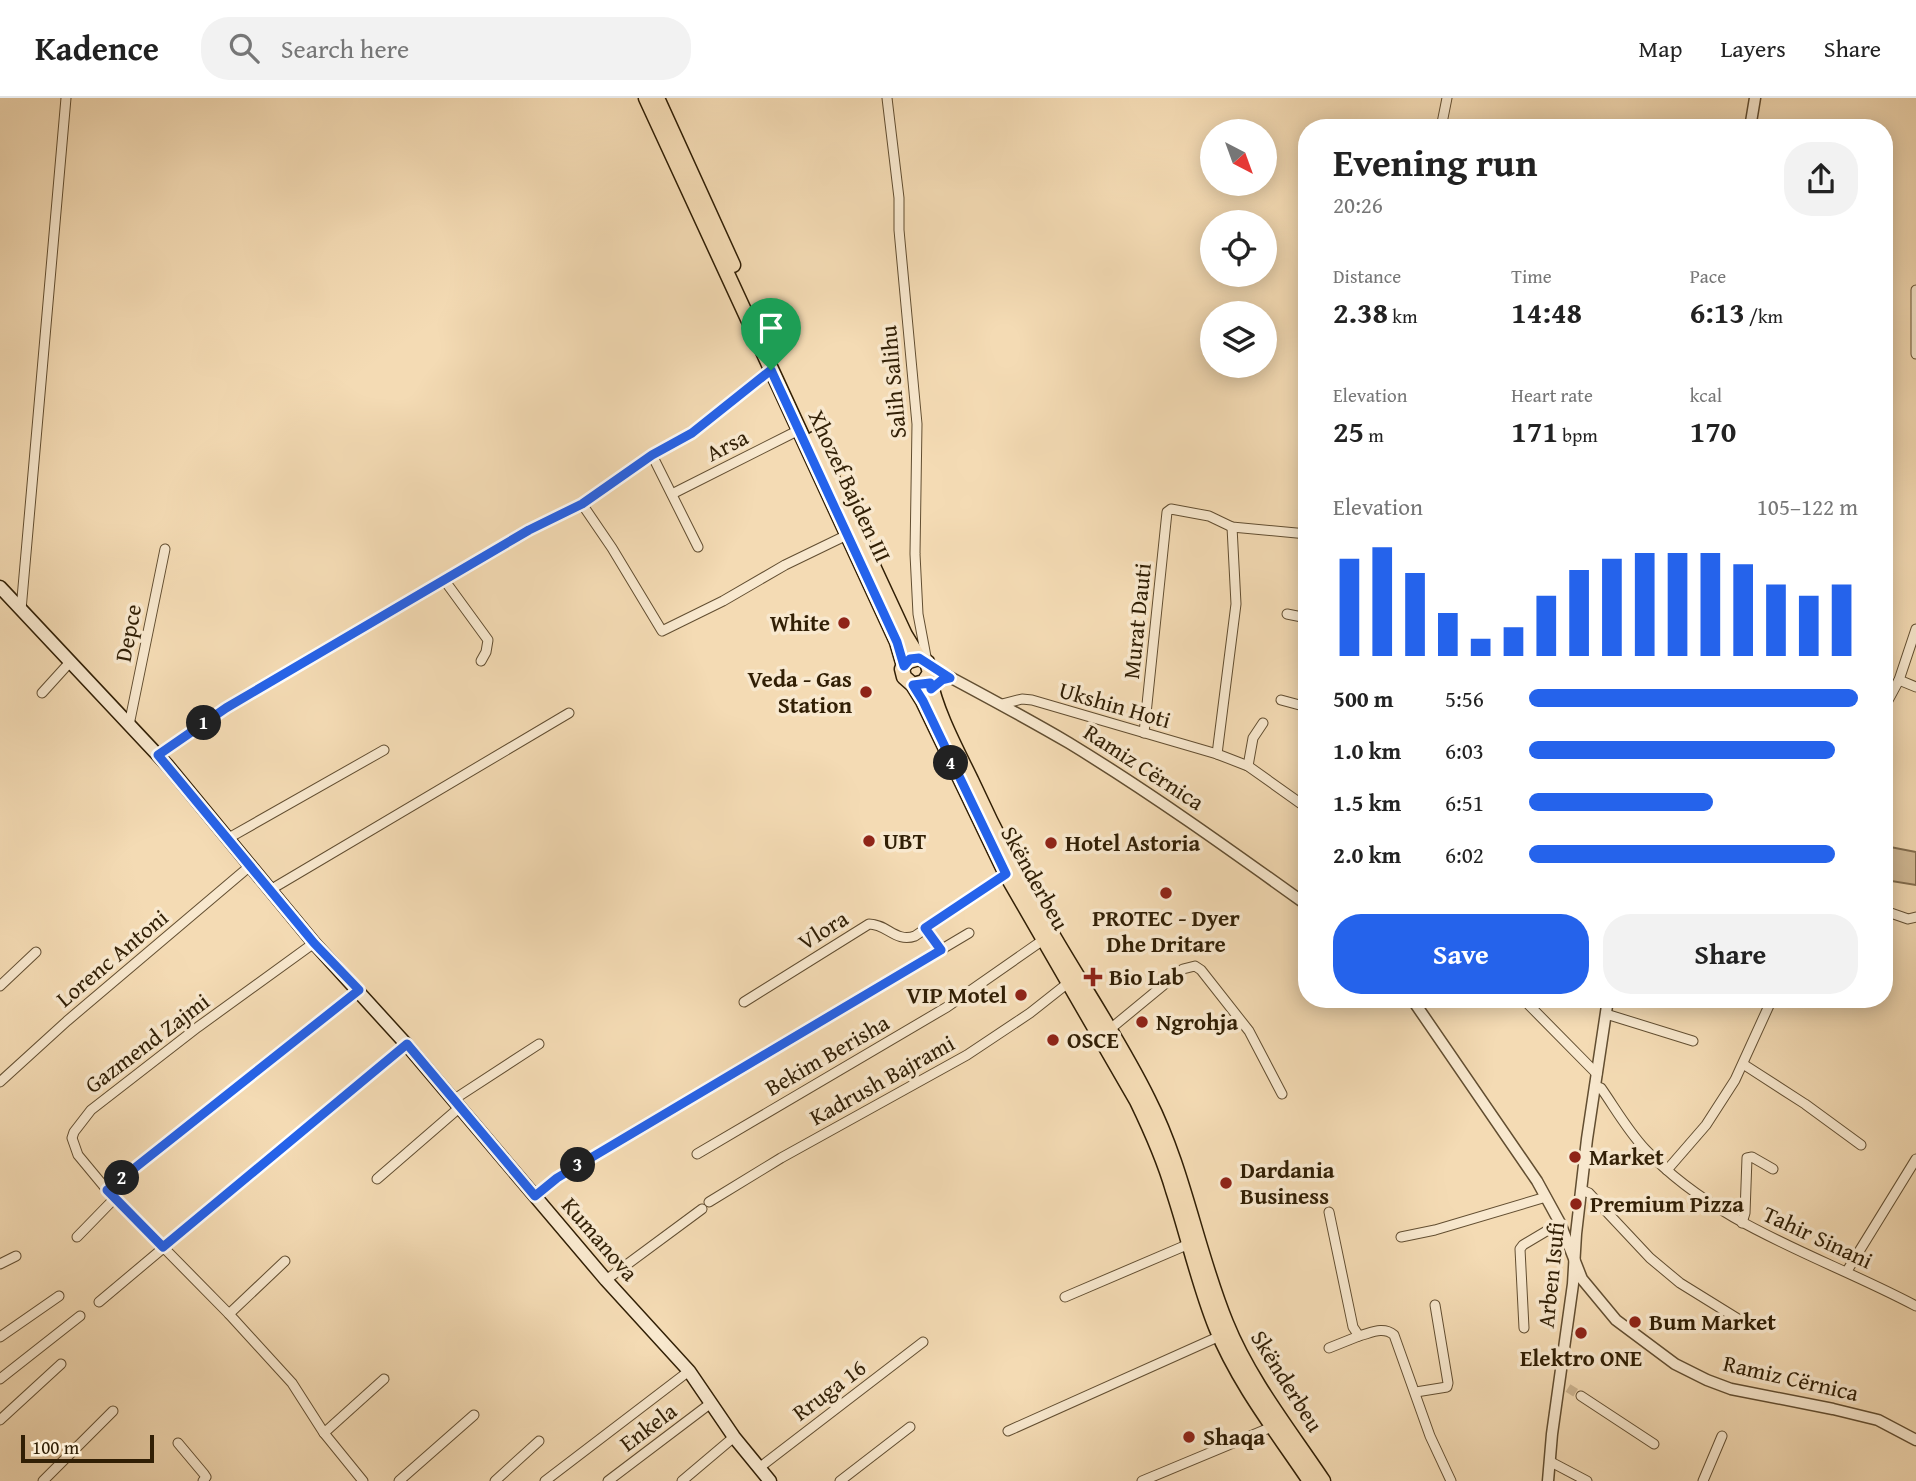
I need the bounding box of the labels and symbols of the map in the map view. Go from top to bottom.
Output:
north arrow [1200,119,1278,196]
pin [741,298,801,370]
street label: Salih Salihu [871,324,914,440]
street label: Xhozef Bajden III [801,404,900,567]
street label: Arsa [700,420,754,469]
street label: Murat Dauti [1114,561,1159,681]
street label: Depce [106,601,149,665]
place label: White [770,606,830,639]
marker: White [836,615,852,631]
place label: Veda - Gas Station [748,662,852,721]
street label: Ukshin Hoti [1055,673,1175,736]
marker: Veda - Gas Station [858,684,874,700]
pin: 1 [186,706,222,740]
street label: Ramiz Cërnica [1078,715,1211,818]
pin: 4 [934,746,968,780]
street label: Skënderbeu [993,820,1078,936]
place label: UBT [883,824,927,857]
place label: Hotel Astoria [1065,826,1201,859]
marker: UBT [861,833,877,849]
marker: Hotel Astoria [1043,835,1059,851]
marker: PROTEC - Dyer Dhe Dritare [1158,885,1174,901]
street label: Lorenc Antoni [49,901,175,1014]
street label: Vlora [791,901,854,958]
place label: PROTEC - Dyer Dhe Dritare [1092,901,1240,960]
place label: Bio Lab [1109,960,1184,993]
marker: Bio Lab [1083,967,1103,987]
place label: VIP Motel [906,978,1007,1011]
street label: Gazmend Zajmi [77,985,216,1101]
marker: VIP Motel [1013,987,1029,1003]
place label: Ngrohja [1156,1005,1238,1038]
street label: Bekim Berisha [759,1006,895,1103]
marker: Ngrohja [1134,1014,1150,1030]
place label: OSCE [1067,1023,1119,1056]
street label: Kadrush Bajrami [803,1026,960,1133]
marker: OSCE [1045,1032,1061,1048]
place label: Market [1589,1140,1664,1173]
pin: 3 [560,1148,596,1182]
marker: Market [1567,1149,1583,1165]
place label: Dardania Business [1240,1153,1335,1212]
pin: 2 [104,1160,140,1196]
marker: Dardania Business [1218,1175,1234,1191]
place label: Premium Pizza [1590,1187,1744,1220]
street label: Kumanova [555,1189,646,1288]
marker: Premium Pizza [1568,1196,1584,1212]
street label: Tahir Sinani [1758,1197,1878,1276]
street label: Arben Isufi [1529,1220,1572,1330]
place label: Bum Market [1649,1305,1776,1338]
marker: Bum Market [1627,1314,1643,1330]
street label: Skënderbeu [1243,1324,1332,1438]
marker: Elektro ONE [1573,1325,1589,1341]
place label: Elektro ONE [1520,1341,1642,1374]
street label: Ramiz Cërnica [1720,1346,1862,1409]
street label: Rruga 16 [785,1351,872,1428]
street label: Enkela [612,1394,683,1459]
place label: Shaqa [1203,1420,1265,1453]
marker: Shaqa [1181,1429,1197,1445]
scale bar [21,1432,154,1464]

